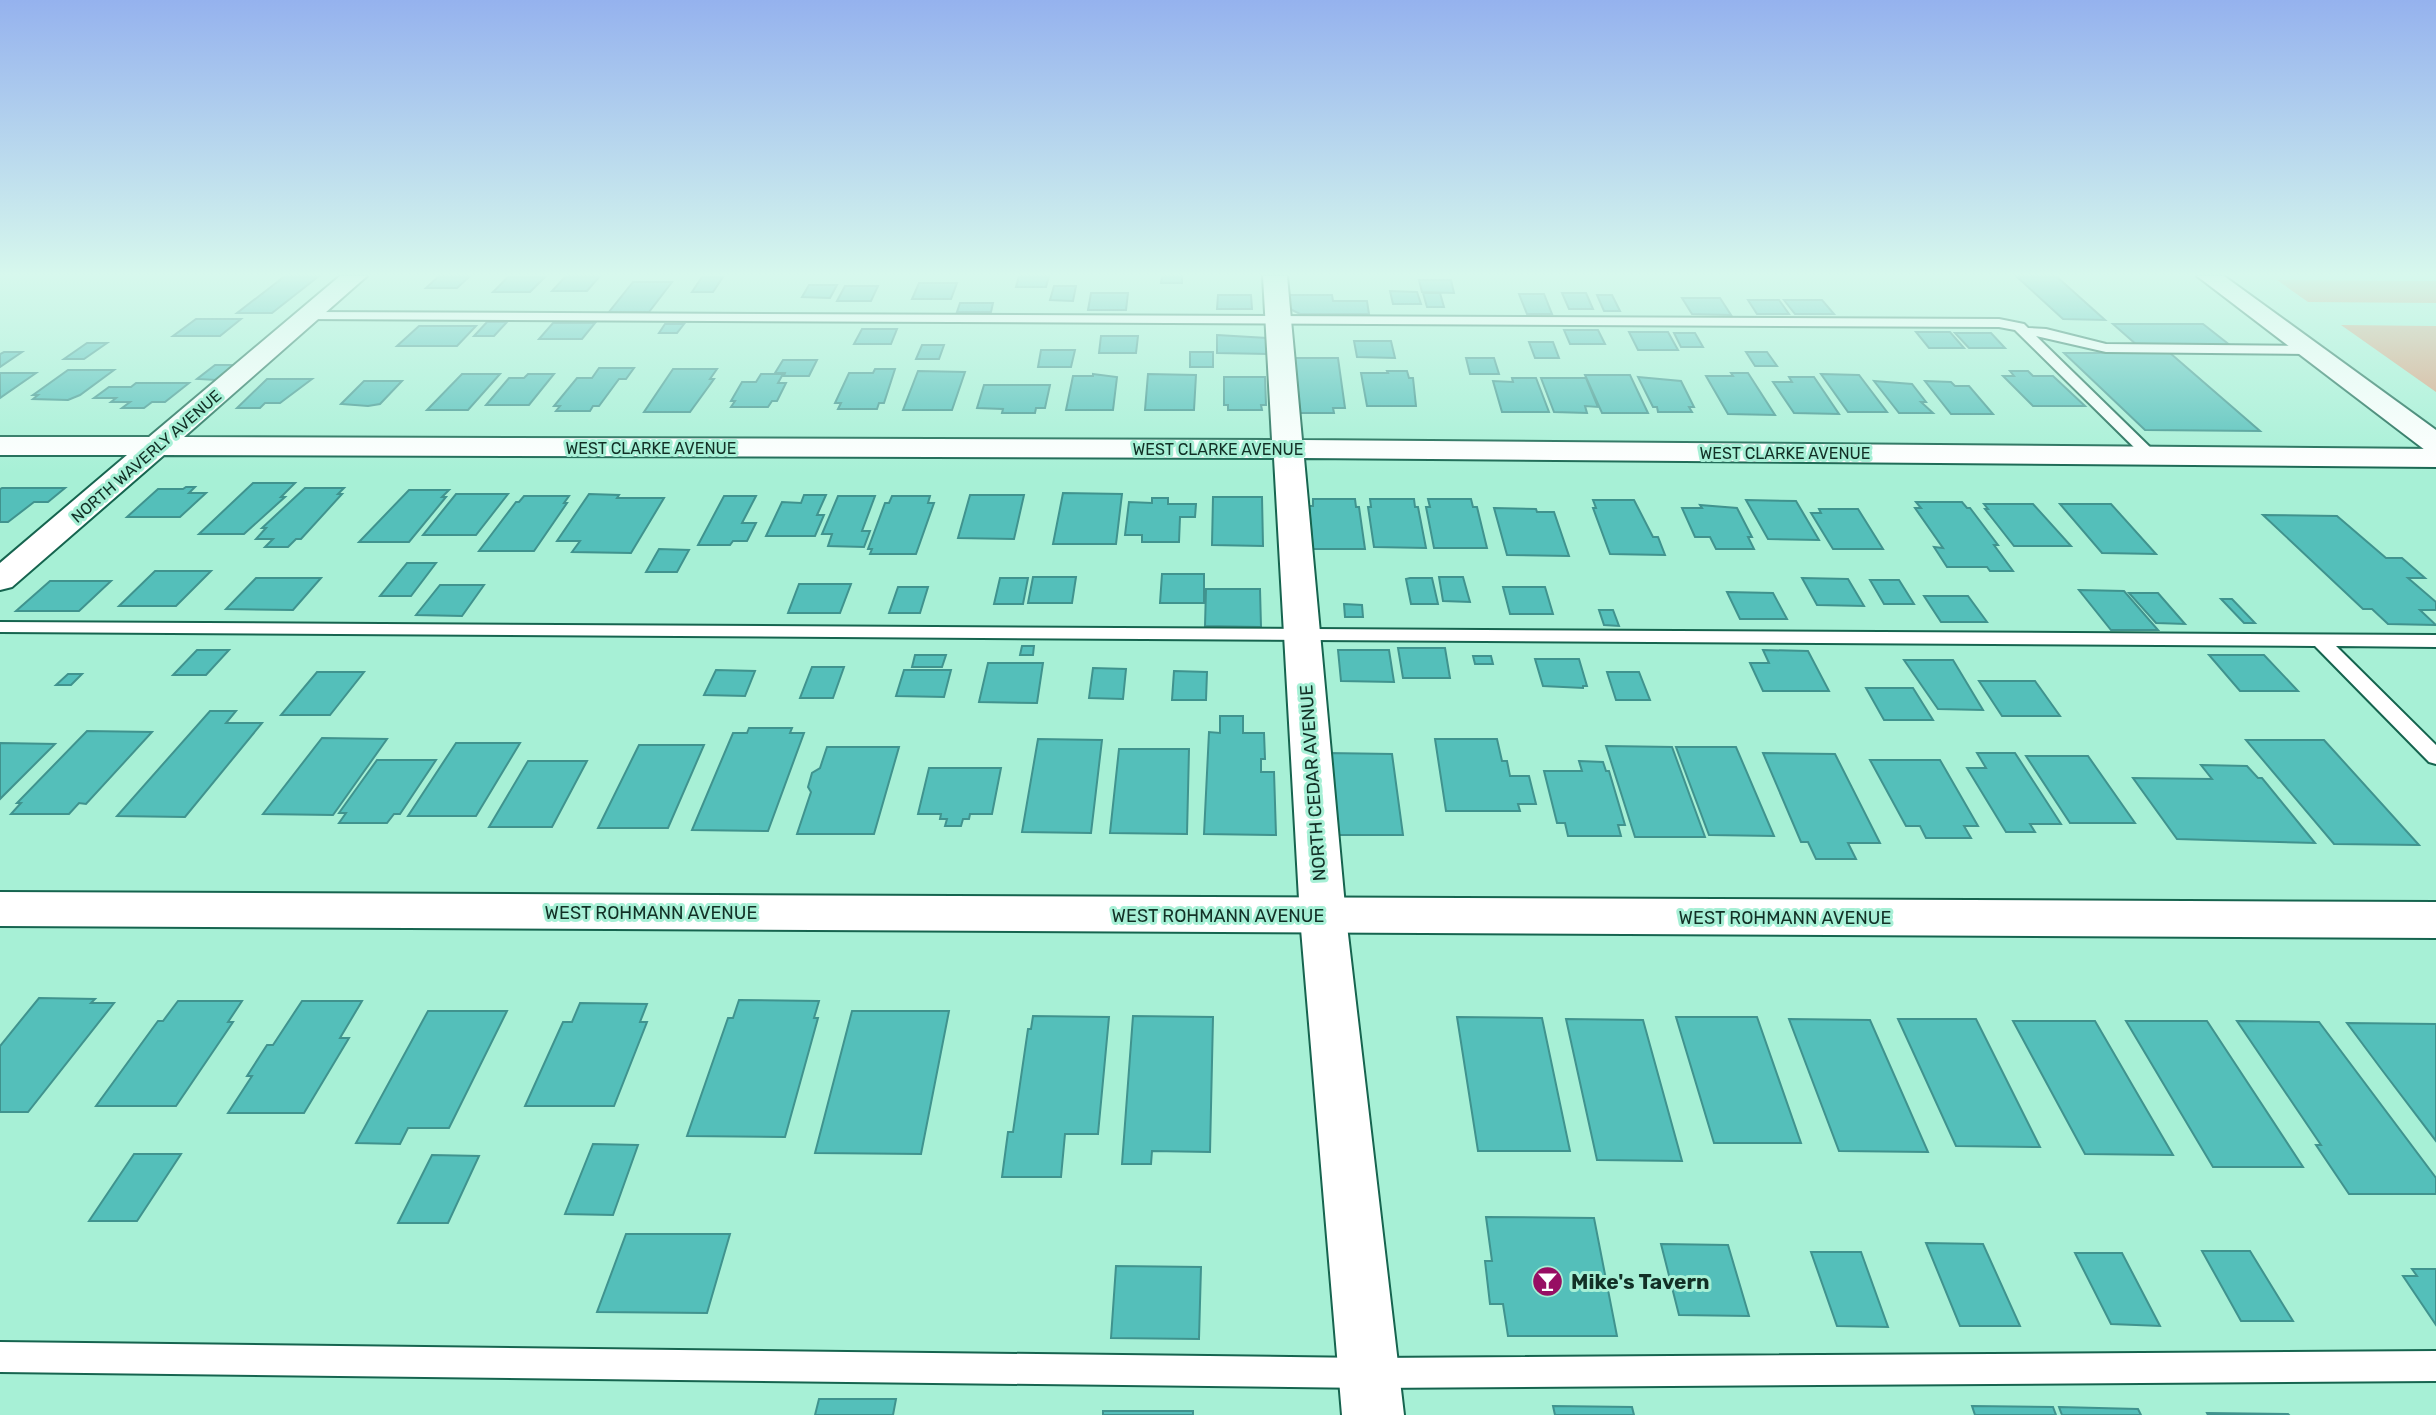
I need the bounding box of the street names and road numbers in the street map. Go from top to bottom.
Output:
street label: NORTH WAVERLY AVENUE [67,386,225,527]
street label: WEST CLARKE AVENUE [566,439,736,458]
street label: WEST CLARKE AVENUE [1133,440,1303,459]
street label: WEST CLARKE AVENUE [1700,444,1870,463]
street label: NORTH CEDAR AVENUE [1295,684,1331,882]
street label: WEST ROHMANN AVENUE [545,902,757,924]
street label: WEST ROHMANN AVENUE [1112,905,1324,927]
street label: WEST ROHMANN AVENUE [1679,907,1891,929]

